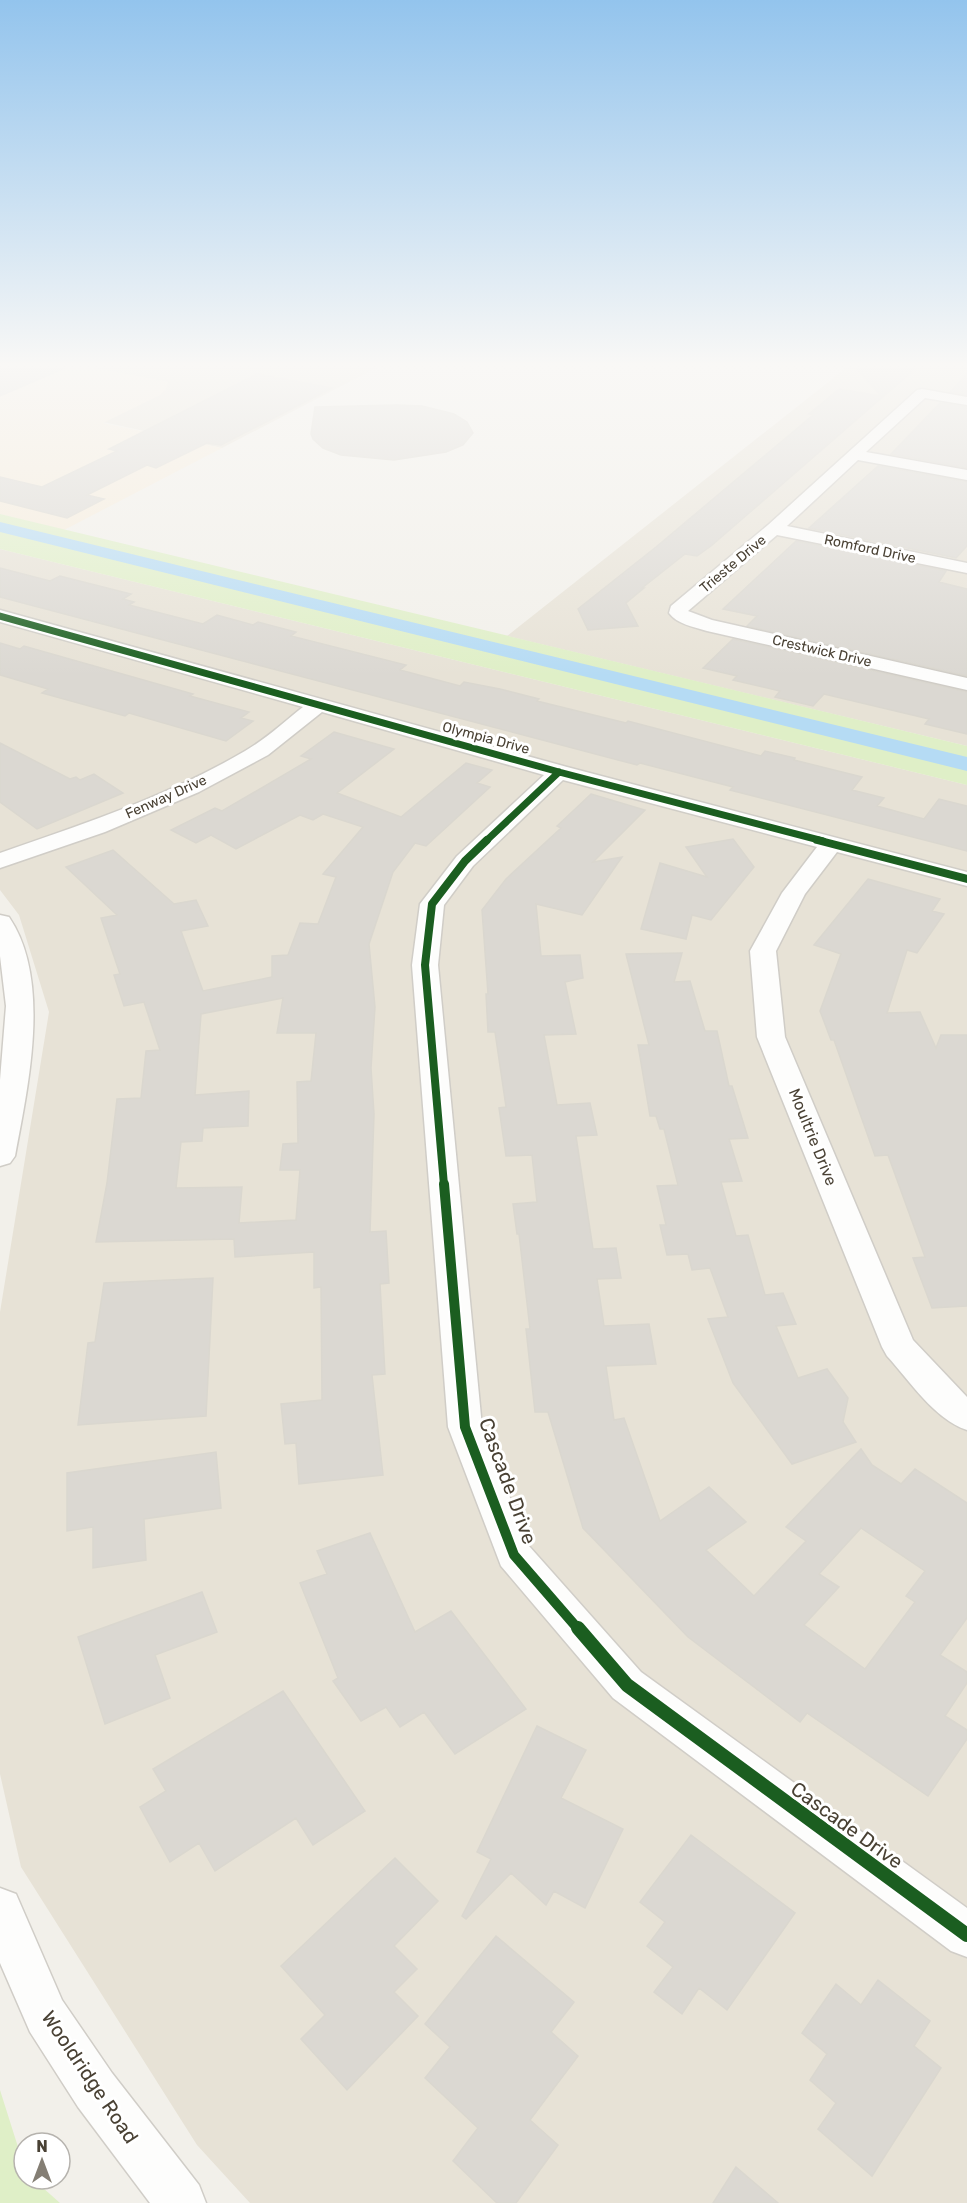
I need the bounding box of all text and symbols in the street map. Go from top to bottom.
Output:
street label: Trieste Drive [696,531,770,597]
street label: Romford Drive [823,531,918,567]
street label: Crestwick Drive [771,631,874,671]
street label: Olympia Drive [441,718,532,758]
street label: Fenway Drive [123,771,209,823]
street label: Moultrie Drive [785,1086,841,1188]
street label: Cascade Drive [474,1415,542,1547]
street label: Cascade Drive [786,1776,908,1874]
street label: Wooldridge Road [37,2006,143,2148]
north arrow [12,2131,72,2191]
text: N [36,2137,48,2156]

